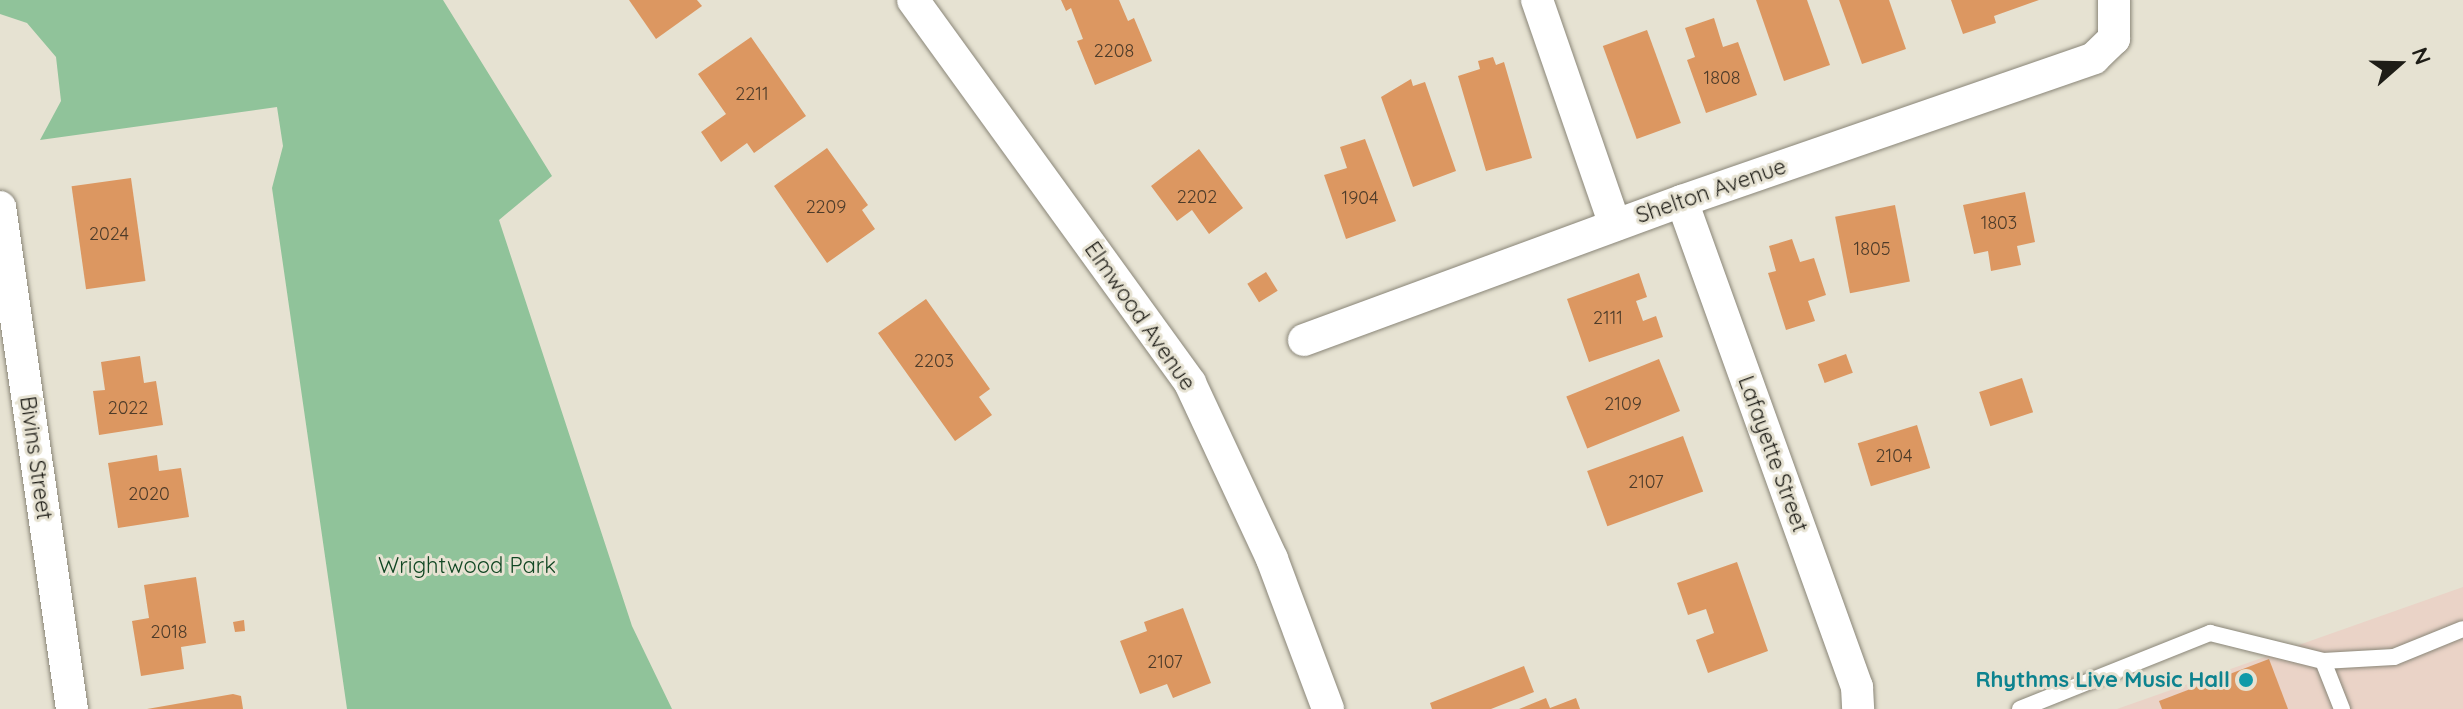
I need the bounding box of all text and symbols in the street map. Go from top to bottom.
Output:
north arrow [2359,24,2439,104]
house number: 2208 [1094,40,1134,62]
text: N [2406,43,2437,68]
house number: 1808 [1704,67,1740,89]
house number: 2211 [735,83,769,105]
street label: Shelton Avenue [1633,153,1789,229]
house number: 2202 [1177,186,1217,208]
house number: 1904 [1342,187,1378,209]
house number: 2209 [806,196,846,218]
house number: 1803 [1981,212,2017,234]
house number: 2024 [89,223,129,245]
street label: Elmwood Avenue [1079,237,1201,395]
house number: 1805 [1854,238,1890,260]
house number: 2111 [1593,307,1623,329]
house number: 2203 [914,350,954,372]
street label: Lafayette Street [1732,372,1814,536]
house number: 2109 [1604,393,1642,415]
street label: Bivins Street [14,394,58,522]
house number: 2022 [108,397,148,419]
house number: 2104 [1876,445,1912,467]
house number: 2107 [1628,471,1664,493]
house number: 2020 [128,483,170,505]
park label: Wrightwood Park [378,553,556,579]
house number: 2018 [150,621,188,643]
house number: 2107 [1147,651,1183,673]
place label: Rhythms Live Music Hall [1975,667,2230,693]
marker: Rhythms Live Music Hall [2237,671,2255,689]

